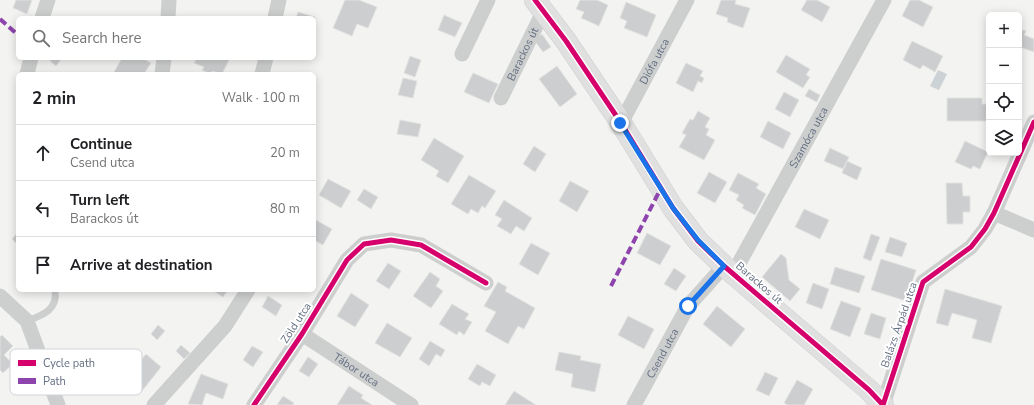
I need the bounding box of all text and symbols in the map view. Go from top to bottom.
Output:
map controls [986,12,1022,156]
button: + [986,12,1022,48]
search box [16,16,316,60]
street label: Barackos út [503,25,542,83]
icon: search [30,27,52,49]
text: Search here [62,28,142,48]
street label: Diófa utca [636,36,673,87]
button: − [986,48,1022,84]
button: locate [986,84,1022,120]
text: 2 min [32,87,76,110]
text: Walk · 100 m [222,89,300,107]
street label: Szamóca utca [785,104,831,171]
route end [611,114,629,132]
button: layers [986,120,1022,156]
text: Continue [70,134,132,154]
icon: ahead [32,142,54,164]
text: 20 m [270,144,300,162]
text: Csend utca [70,154,135,172]
text: Turn left [70,190,129,210]
icon: left [32,198,54,220]
text: 80 m [270,200,300,218]
text: Barackos út [70,210,138,228]
icon: arrive [32,254,54,276]
text: Arrive at destination [70,255,213,275]
street label: Barackos út [732,258,786,308]
street label: Balázs Árpád utca [876,280,921,370]
route start [679,297,697,315]
street label: Zöld utca [277,300,315,346]
street label: Csend utca [643,325,682,381]
legend [10,349,142,395]
street label: Tábor utca [331,349,382,390]
text: Cycle path [43,356,95,371]
text: Path [43,374,66,389]

